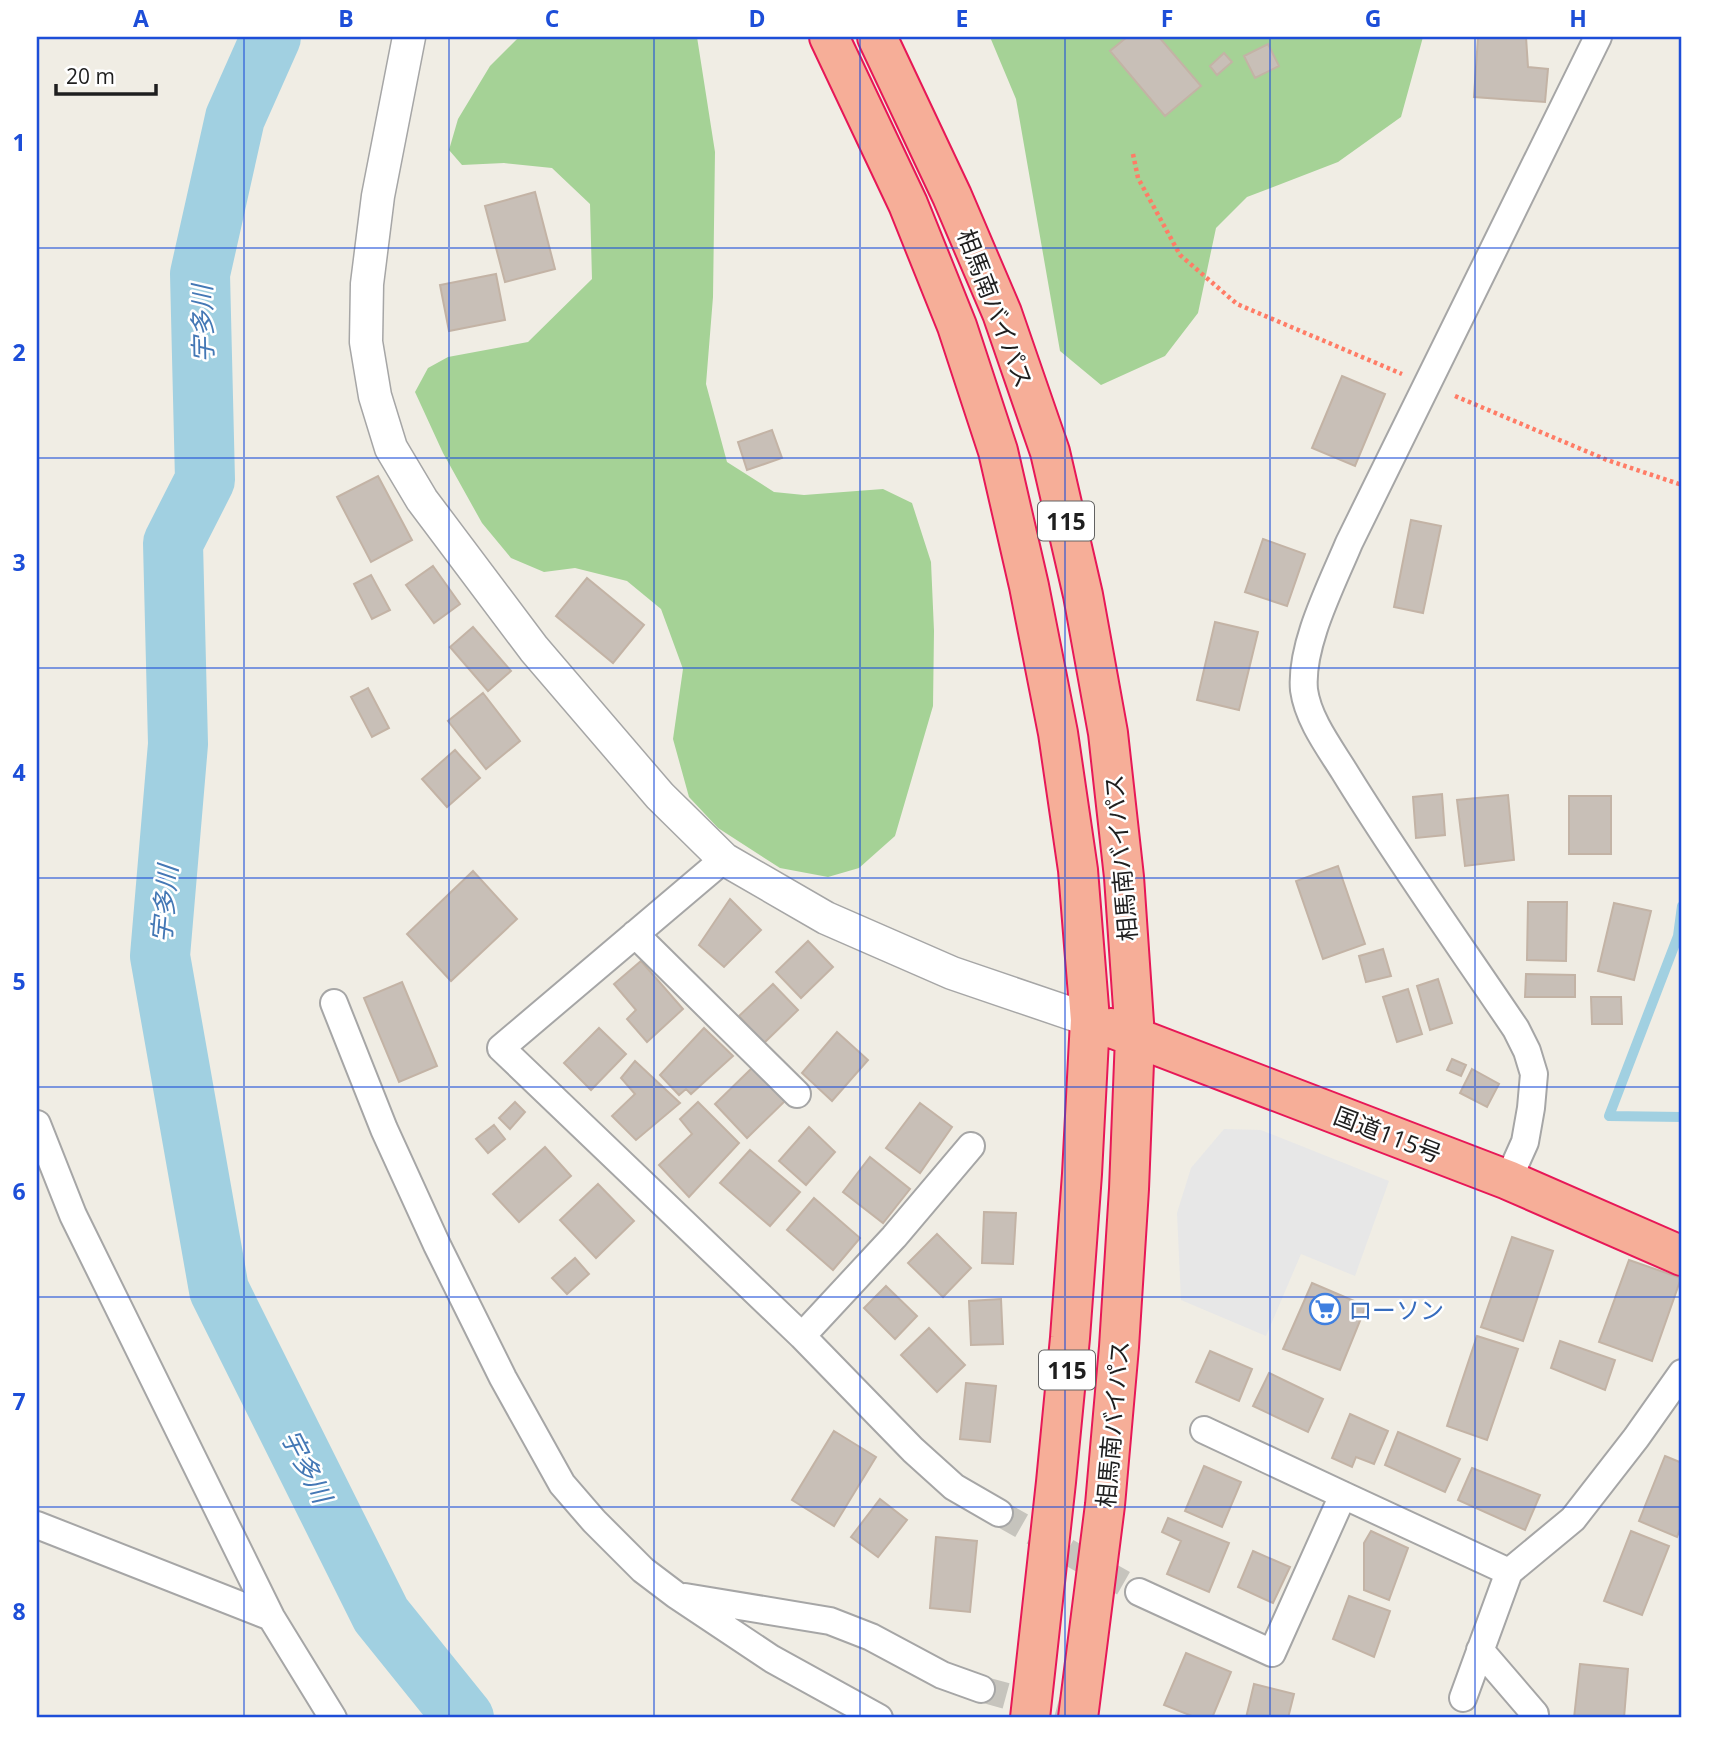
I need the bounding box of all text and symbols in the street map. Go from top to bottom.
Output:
text: A [133,2,149,34]
text: B [338,2,354,34]
text: C [545,2,559,34]
text: D [748,2,766,34]
text: E [956,2,968,34]
text: F [1161,2,1173,34]
text: G [1365,2,1381,34]
text: H [1569,2,1587,34]
scale bar [56,52,156,96]
text: 20 m [66,62,115,90]
text: 1 [12,126,26,158]
street label: 相馬南バイパス [951,224,1041,392]
water label: 宇多川 [183,282,221,363]
text: 2 [12,336,26,368]
road number: 115 [1038,502,1094,540]
text: 3 [12,546,26,578]
text: 4 [12,756,26,788]
street label: 相馬南バイパス [1096,773,1144,943]
water label: 宇多川 [143,861,186,944]
text: 5 [12,965,26,997]
street label: 国道115号 [1329,1098,1447,1170]
text: 6 [12,1175,26,1207]
supermarket icon: ローソン [1308,1292,1342,1326]
place label: ローソン [1348,1293,1444,1326]
street label: 相馬南バイパス [1088,1339,1136,1509]
road number: 115 [1039,1350,1095,1390]
text: 7 [12,1385,26,1417]
water label: 宇多川 [273,1423,342,1512]
text: 8 [12,1595,26,1627]

